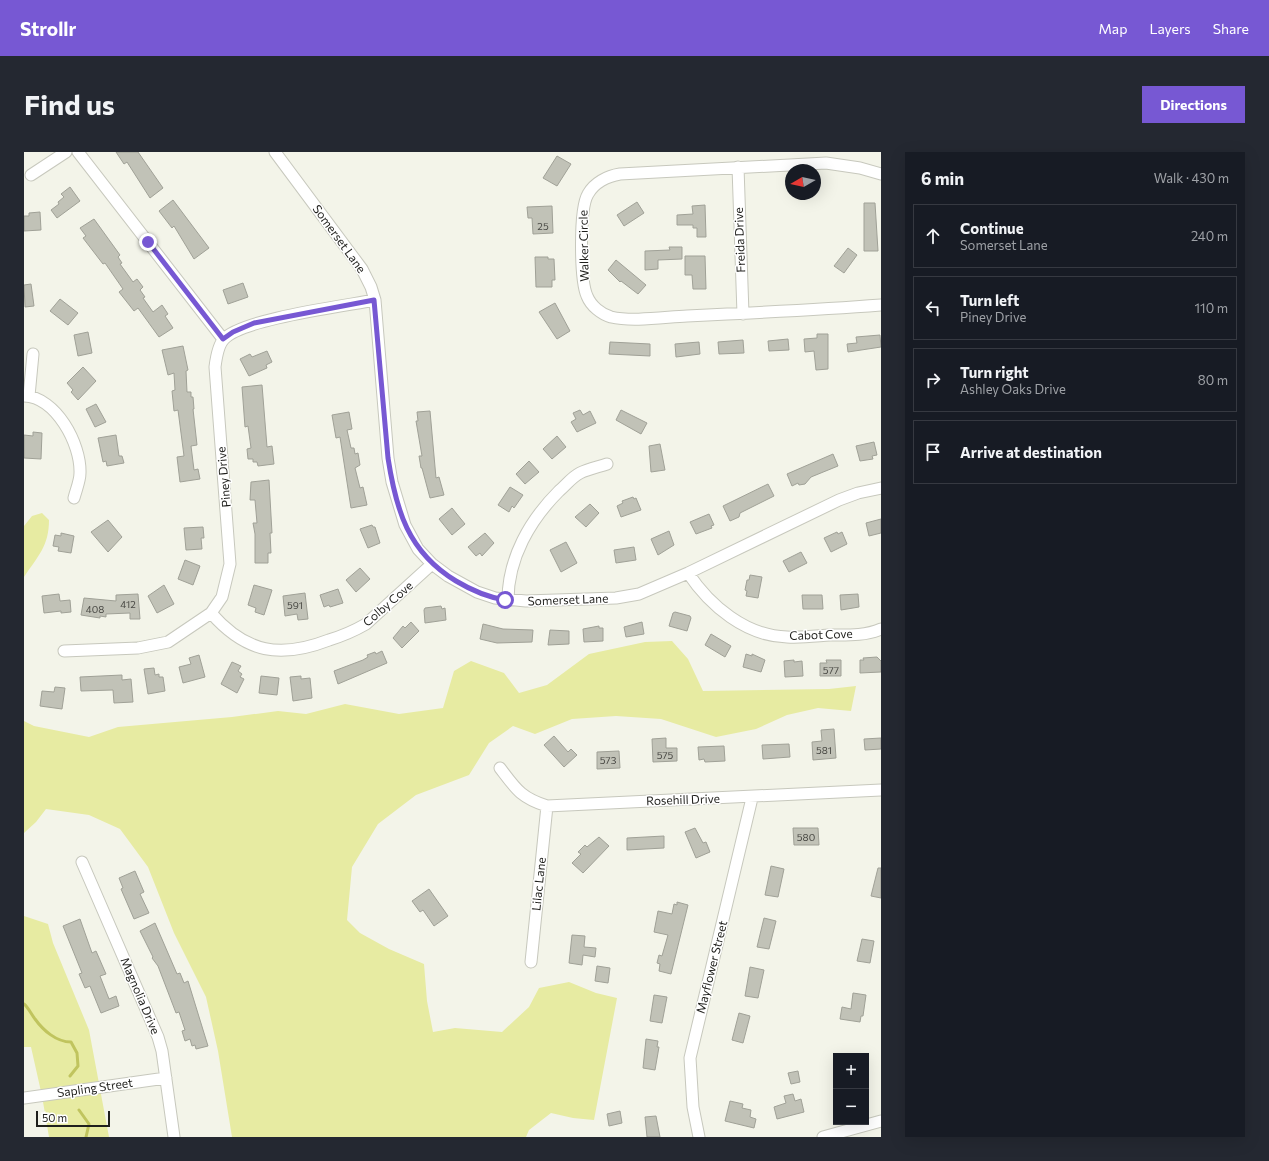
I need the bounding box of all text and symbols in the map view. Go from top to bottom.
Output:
text: Strollr [20,17,76,40]
text: Map [1099,20,1127,37]
text: Layers [1149,20,1191,37]
text: Share [1213,20,1249,37]
button: Directions [1142,86,1245,123]
text: Find us [24,87,115,121]
north arrow [785,164,821,200]
text: 6 min [921,168,964,189]
text: Walk · 430 m [1154,170,1229,186]
street label: Somerset Lane [310,202,369,275]
street label: Freida Drive [731,207,747,273]
street label: Walker Circle [575,210,591,282]
text: Continue [960,219,1024,237]
house number: 25 [537,220,549,232]
icon: ahead [922,225,944,247]
text: 240 m [1191,228,1228,244]
route end [139,233,157,251]
text: Somerset Lane [960,237,1048,253]
text: Turn left [960,291,1019,309]
icon: left [922,297,944,319]
text: 110 m [1195,300,1228,316]
text: Piney Drive [960,309,1026,325]
text: Turn right [960,363,1029,381]
icon: right [922,369,944,391]
text: 80 m [1198,372,1228,388]
text: Ashley Oaks Drive [960,381,1066,397]
icon: arrive [922,441,944,463]
text: Arrive at destination [960,443,1102,461]
street label: Piney Drive [213,446,233,508]
street label: Colby Cove [360,578,415,629]
route start [496,591,514,609]
street label: Somerset Lane [527,591,609,607]
house number: 412 [120,598,136,610]
house number: 591 [287,599,303,611]
house number: 408 [86,603,104,615]
street label: Cabot Cove [789,626,853,642]
house number: 577 [823,664,839,676]
house number: 581 [816,744,832,756]
house number: 575 [657,749,674,761]
house number: 573 [600,754,617,766]
street label: Rosehill Drive [646,791,720,807]
house number: 580 [797,831,815,843]
street label: Lilac Lane [528,856,548,911]
street label: Mayflower Street [693,919,729,1015]
street label: Magnolia Drive [118,955,163,1036]
map controls [833,1053,869,1125]
button: + [833,1053,869,1089]
street label: Sapling Street [56,1075,134,1099]
button: − [833,1089,869,1125]
scale bar [36,1109,110,1128]
text: 50 m [42,1111,67,1124]

